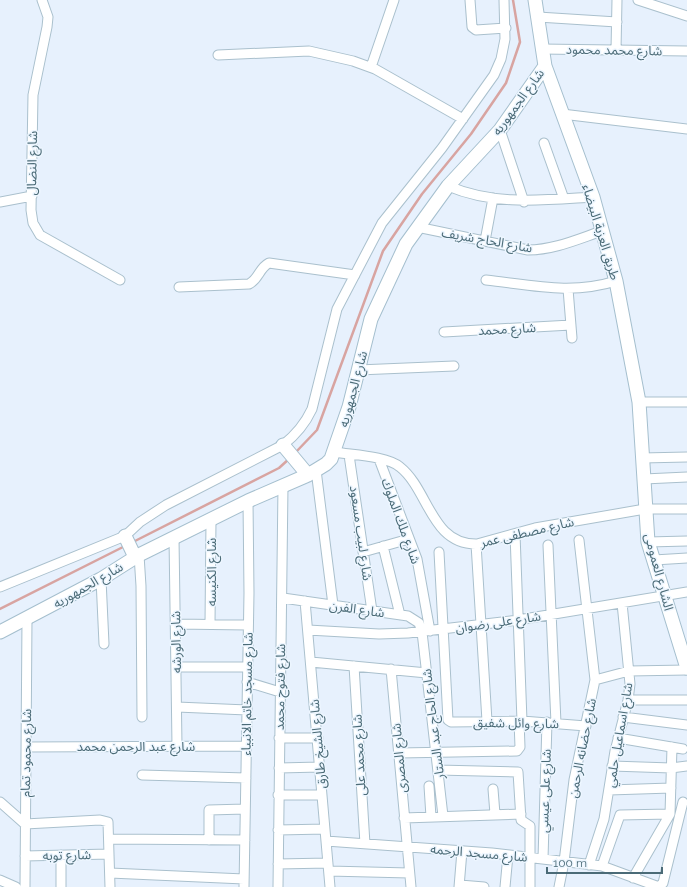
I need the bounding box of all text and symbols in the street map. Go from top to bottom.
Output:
street label: شارع محمد محمود [566,42,662,61]
street label: شارع الجمهوريه [489,66,549,140]
street label: شارع النضال [24,130,43,196]
street label: طريق العزبة البيضاء [578,182,623,282]
street label: شارع الحاج شريف [440,225,534,258]
street label: شارع محمد [478,320,537,341]
street label: شارع الجمهوريه [336,349,373,430]
street label: شارع ملك الملوك [376,476,423,567]
street label: شارع لبيب مسعود [344,484,375,582]
street label: شارع مصطفى عمر [478,514,576,553]
street label: الشارع العمومى [639,532,677,613]
street label: شارع الكنيسه [204,538,222,606]
street label: شارع الجمهوريه [50,559,127,614]
street label: شارع الفرن [328,598,386,623]
street label: شارع على رضوان [454,609,542,638]
street label: شارع الورشه [168,611,187,673]
street label: شارع مسجد خاتم الانبياء [238,632,259,756]
street label: شارع فتوح محمد [272,644,291,730]
street label: شارع الحاج عبد الستار [419,668,450,781]
street label: شارع اسماعيل حلمي [602,681,639,789]
street label: شارع حضانه الرحمن [565,697,602,800]
street label: شارع الشيخ طارق [307,698,332,789]
street label: شارع محمود تمام [18,709,37,797]
street label: شارع محمد على [349,714,372,796]
street label: شارع وائل شفيق [473,715,559,734]
street label: شارع المصرى [388,722,413,794]
street label: شارع عبد الرحمن محمد [77,739,195,757]
street label: شارع على عيسي [536,749,557,833]
street label: شارع مسجد الرحمه [429,841,528,868]
street label: شارع توبه [43,847,91,866]
scale bar [547,849,662,875]
text: 100 m [553,856,587,870]

